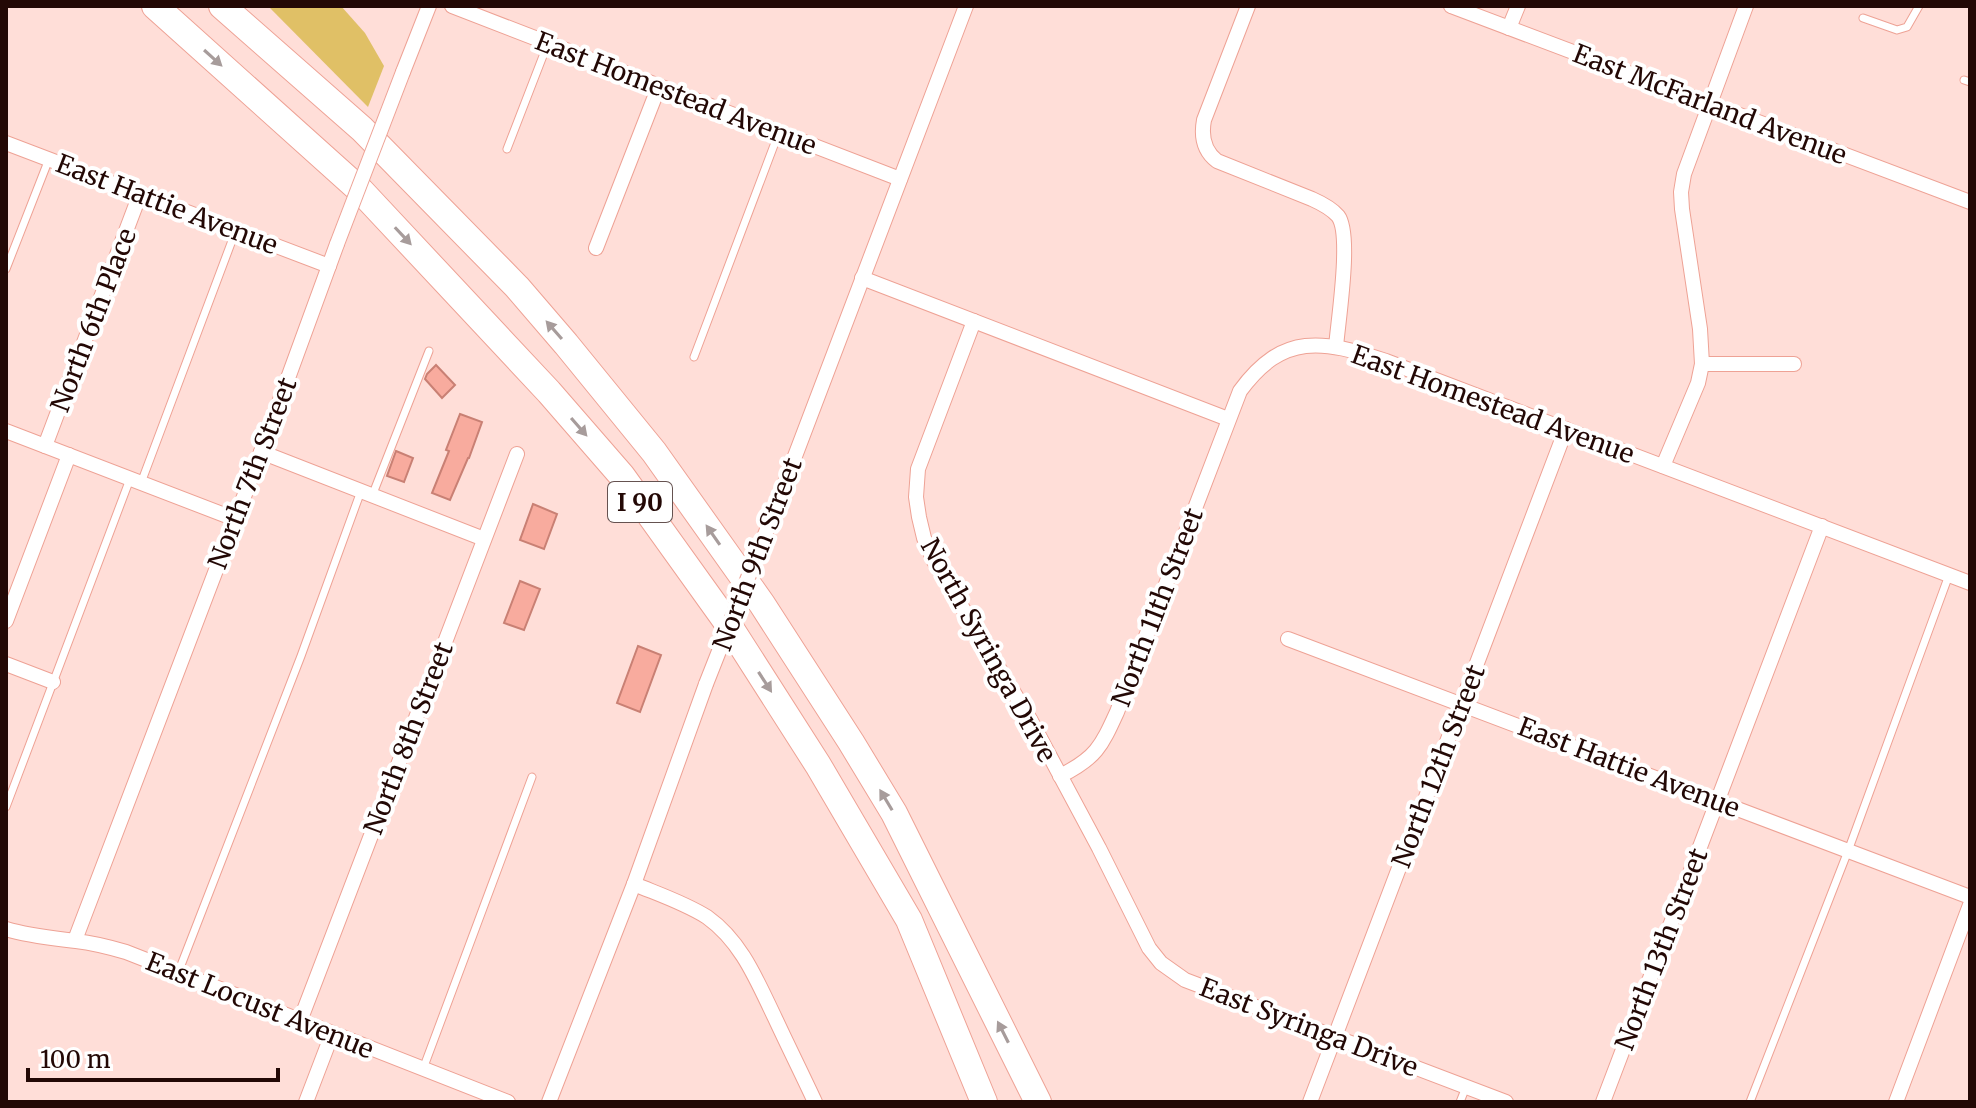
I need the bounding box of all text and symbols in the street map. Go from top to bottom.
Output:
street label: East Homestead Avenue [531,24,821,162]
street label: East McFarland Avenue [1568,37,1852,171]
one-way arrow [203,49,223,66]
street label: East Hattie Avenue [51,147,283,261]
street label: North 6th Place [43,224,143,416]
one-way arrow [394,226,412,245]
one-way arrow [546,321,563,341]
street label: East Homestead Avenue [1347,337,1639,471]
street label: North 7th Street [200,373,304,573]
one-way arrow [570,416,587,436]
street label: North 9th Street [705,453,809,655]
road number: I 90 [608,482,672,522]
street label: North 11th Street [1104,503,1210,711]
one-way arrow [706,525,722,546]
street label: North Syringa Drive [914,533,1064,767]
street label: North 8th Street [356,637,460,839]
street label: North 12th Street [1384,660,1492,872]
one-way arrow [757,671,771,693]
street label: East Hattie Avenue [1513,710,1745,824]
one-way arrow [879,789,893,811]
street label: North 13th Street [1607,844,1715,1054]
street label: East Locust Avenue [141,944,379,1066]
street label: East Syringa Drive [1195,970,1423,1084]
one-way arrow [996,1021,1010,1044]
scale bar [28,1032,278,1082]
text: 100 m [40,1044,111,1075]

